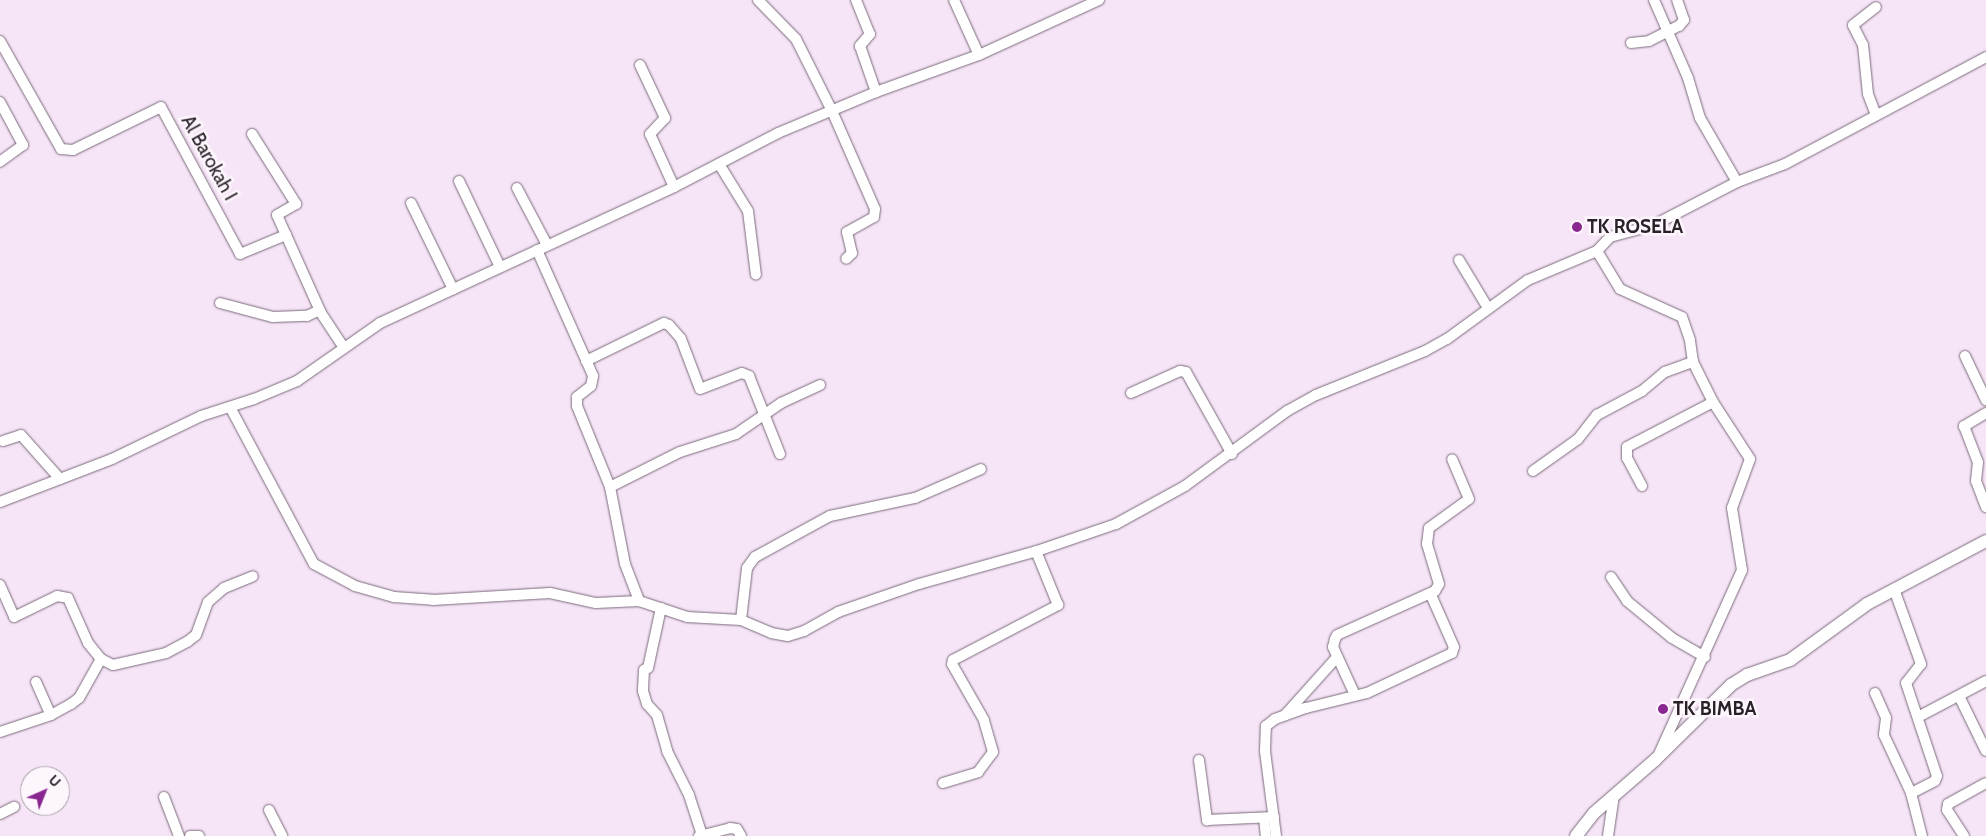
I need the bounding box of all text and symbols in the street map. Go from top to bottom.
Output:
street label: Al Barokah I [176,111,242,205]
place label: TK ROSELA [1587,216,1683,238]
marker: TK ROSELA [1571,221,1583,233]
place label: TK BIMBA [1673,698,1756,720]
marker: TK BIMBA [1657,703,1669,715]
north arrow [20,766,70,816]
text: U [45,771,65,791]

